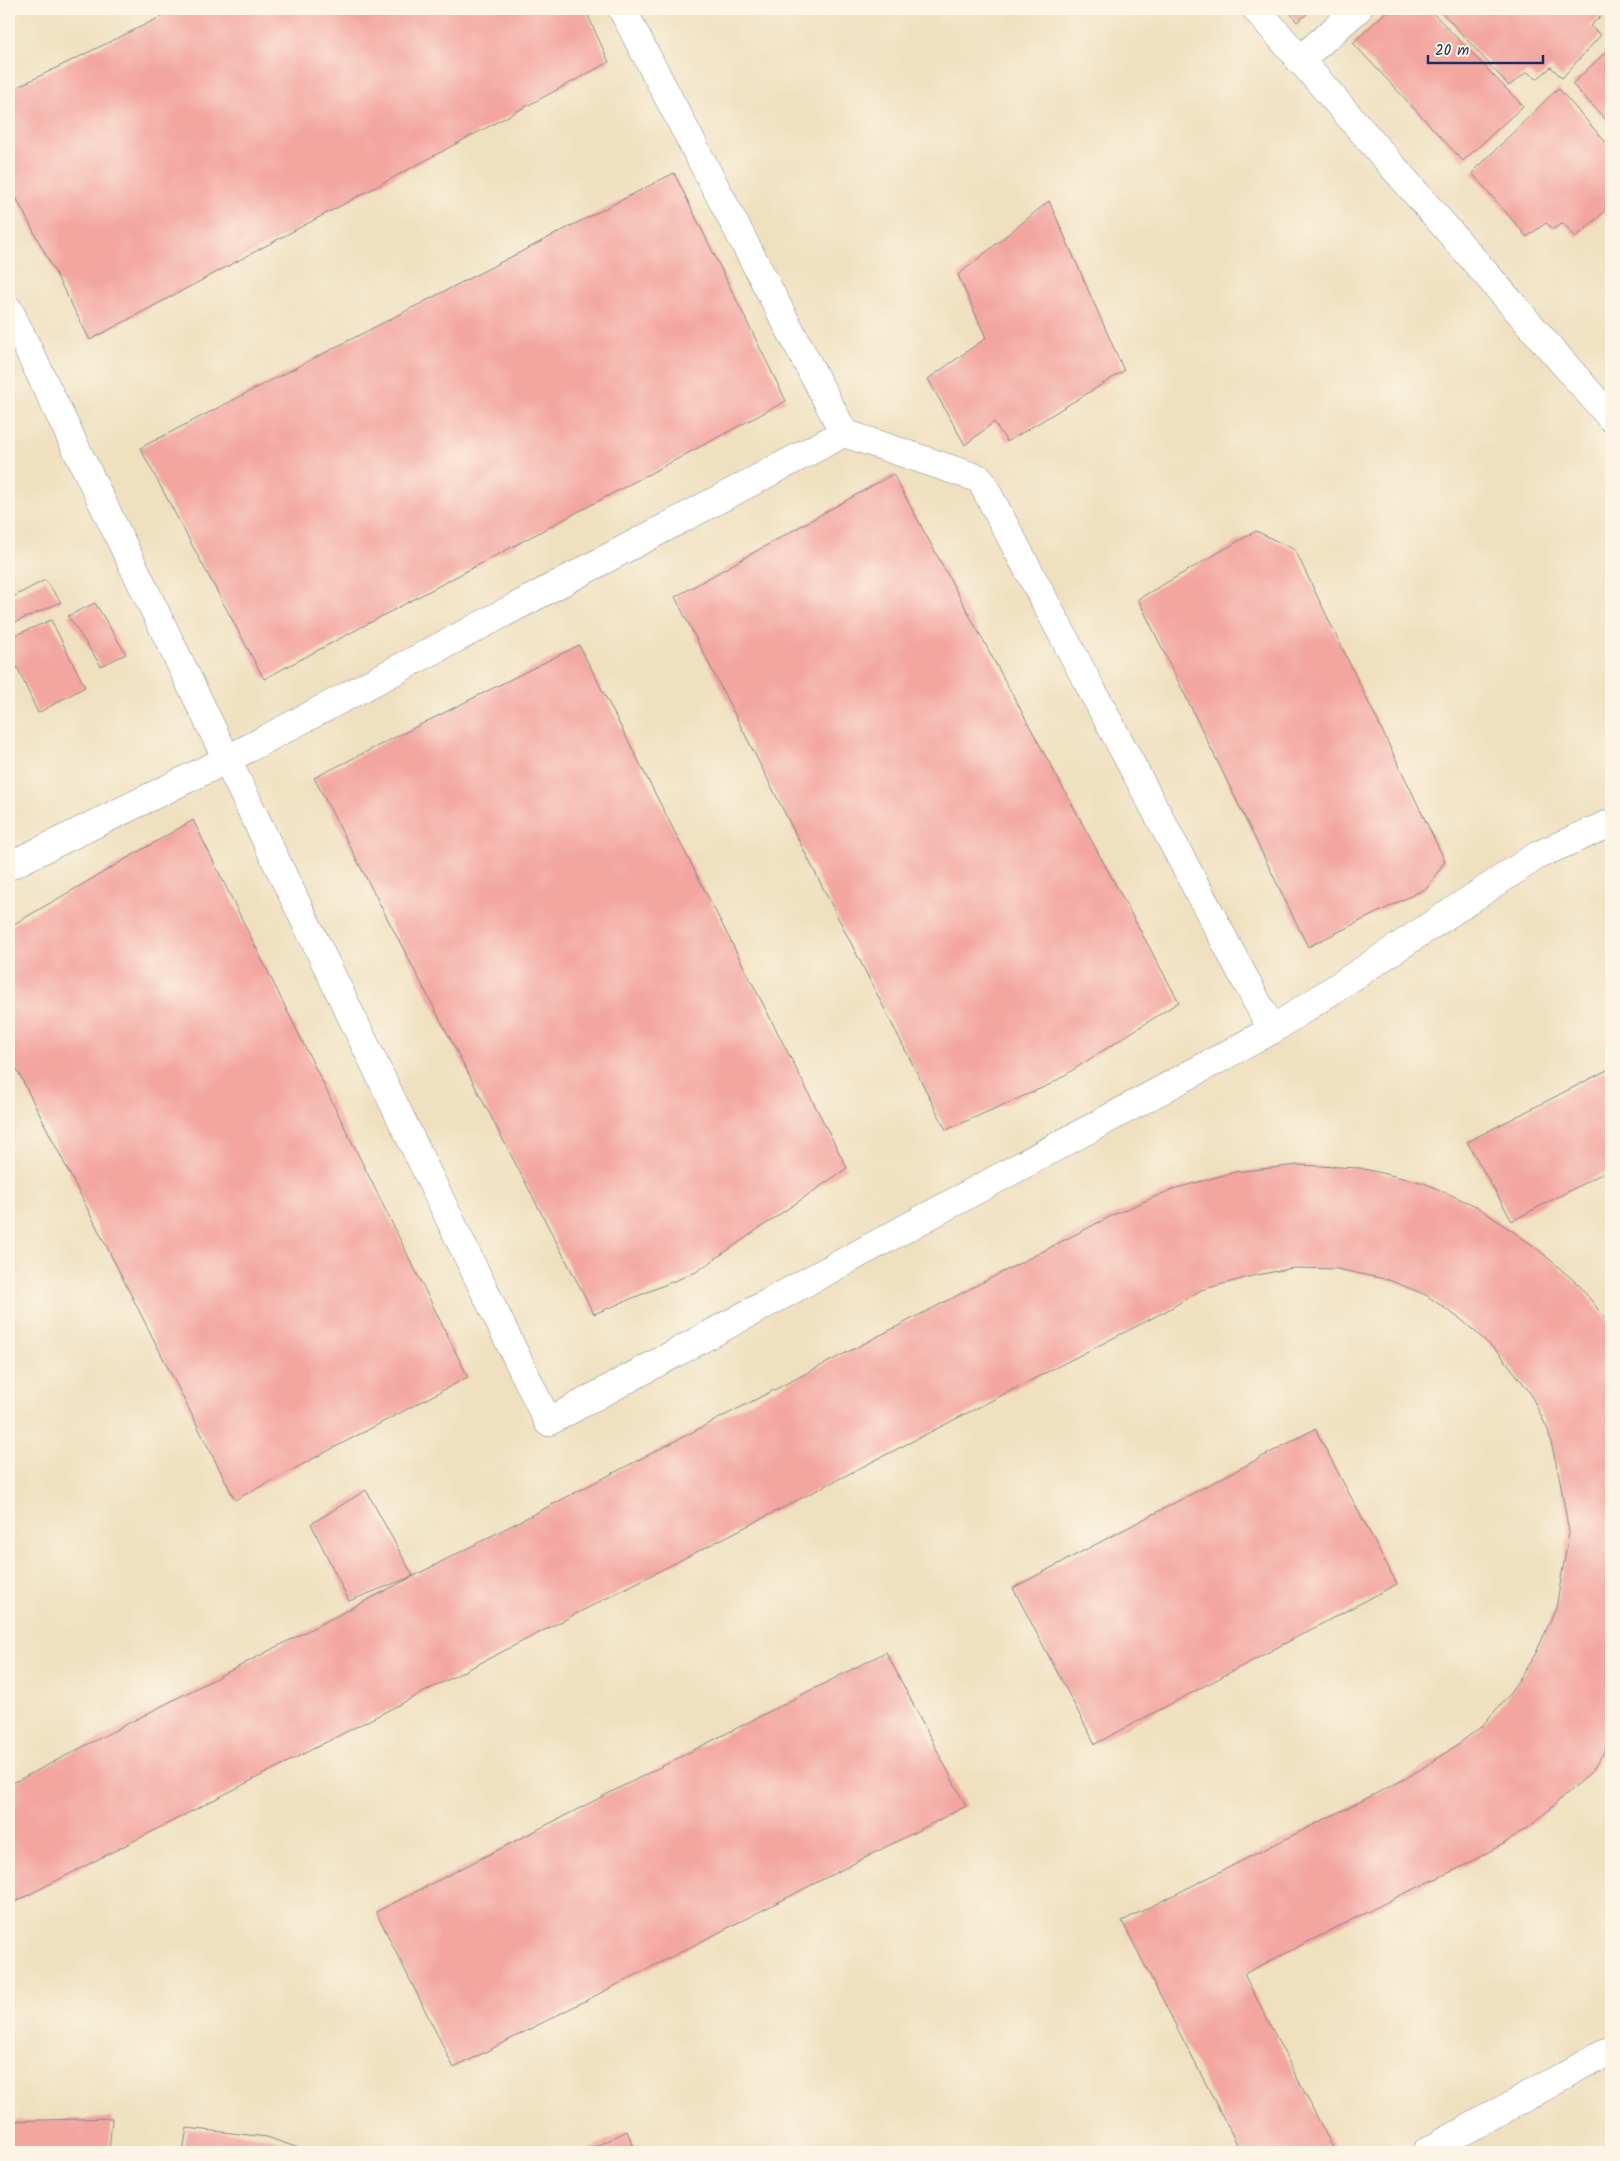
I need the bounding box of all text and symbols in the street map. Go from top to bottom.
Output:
scale bar [1428,32,1542,64]
text: 20 m [1435,39,1469,63]

